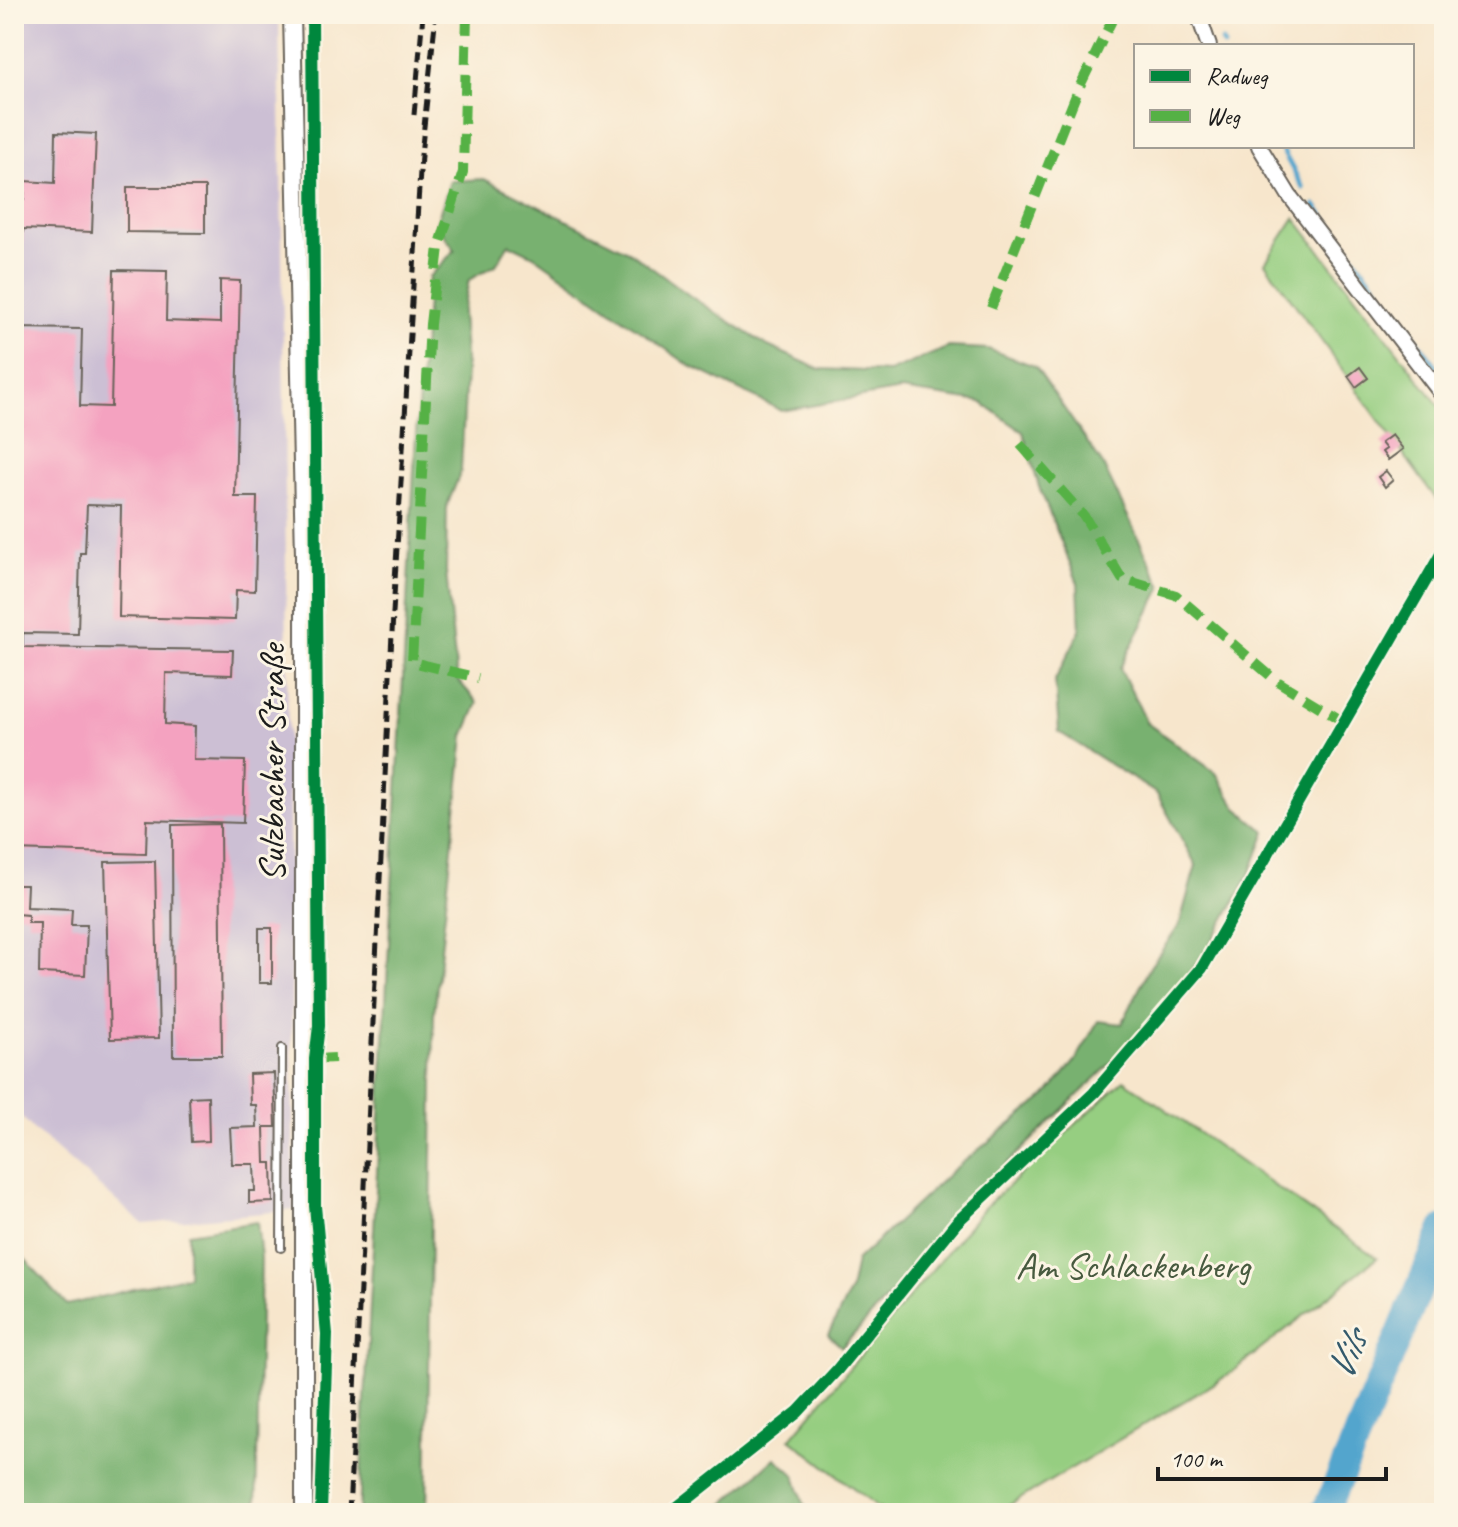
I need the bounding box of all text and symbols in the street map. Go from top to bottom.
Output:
legend [1134,44,1414,148]
text: Radweg [1206,61,1269,91]
text: Weg [1206,101,1241,131]
street label: Sulzbacher Straße [248,641,295,882]
park label: Am Schlackenberg [1016,1242,1252,1289]
water label: Vils [1315,1318,1382,1387]
scale bar [1158,1431,1386,1481]
text: 100 m [1170,1444,1224,1474]

